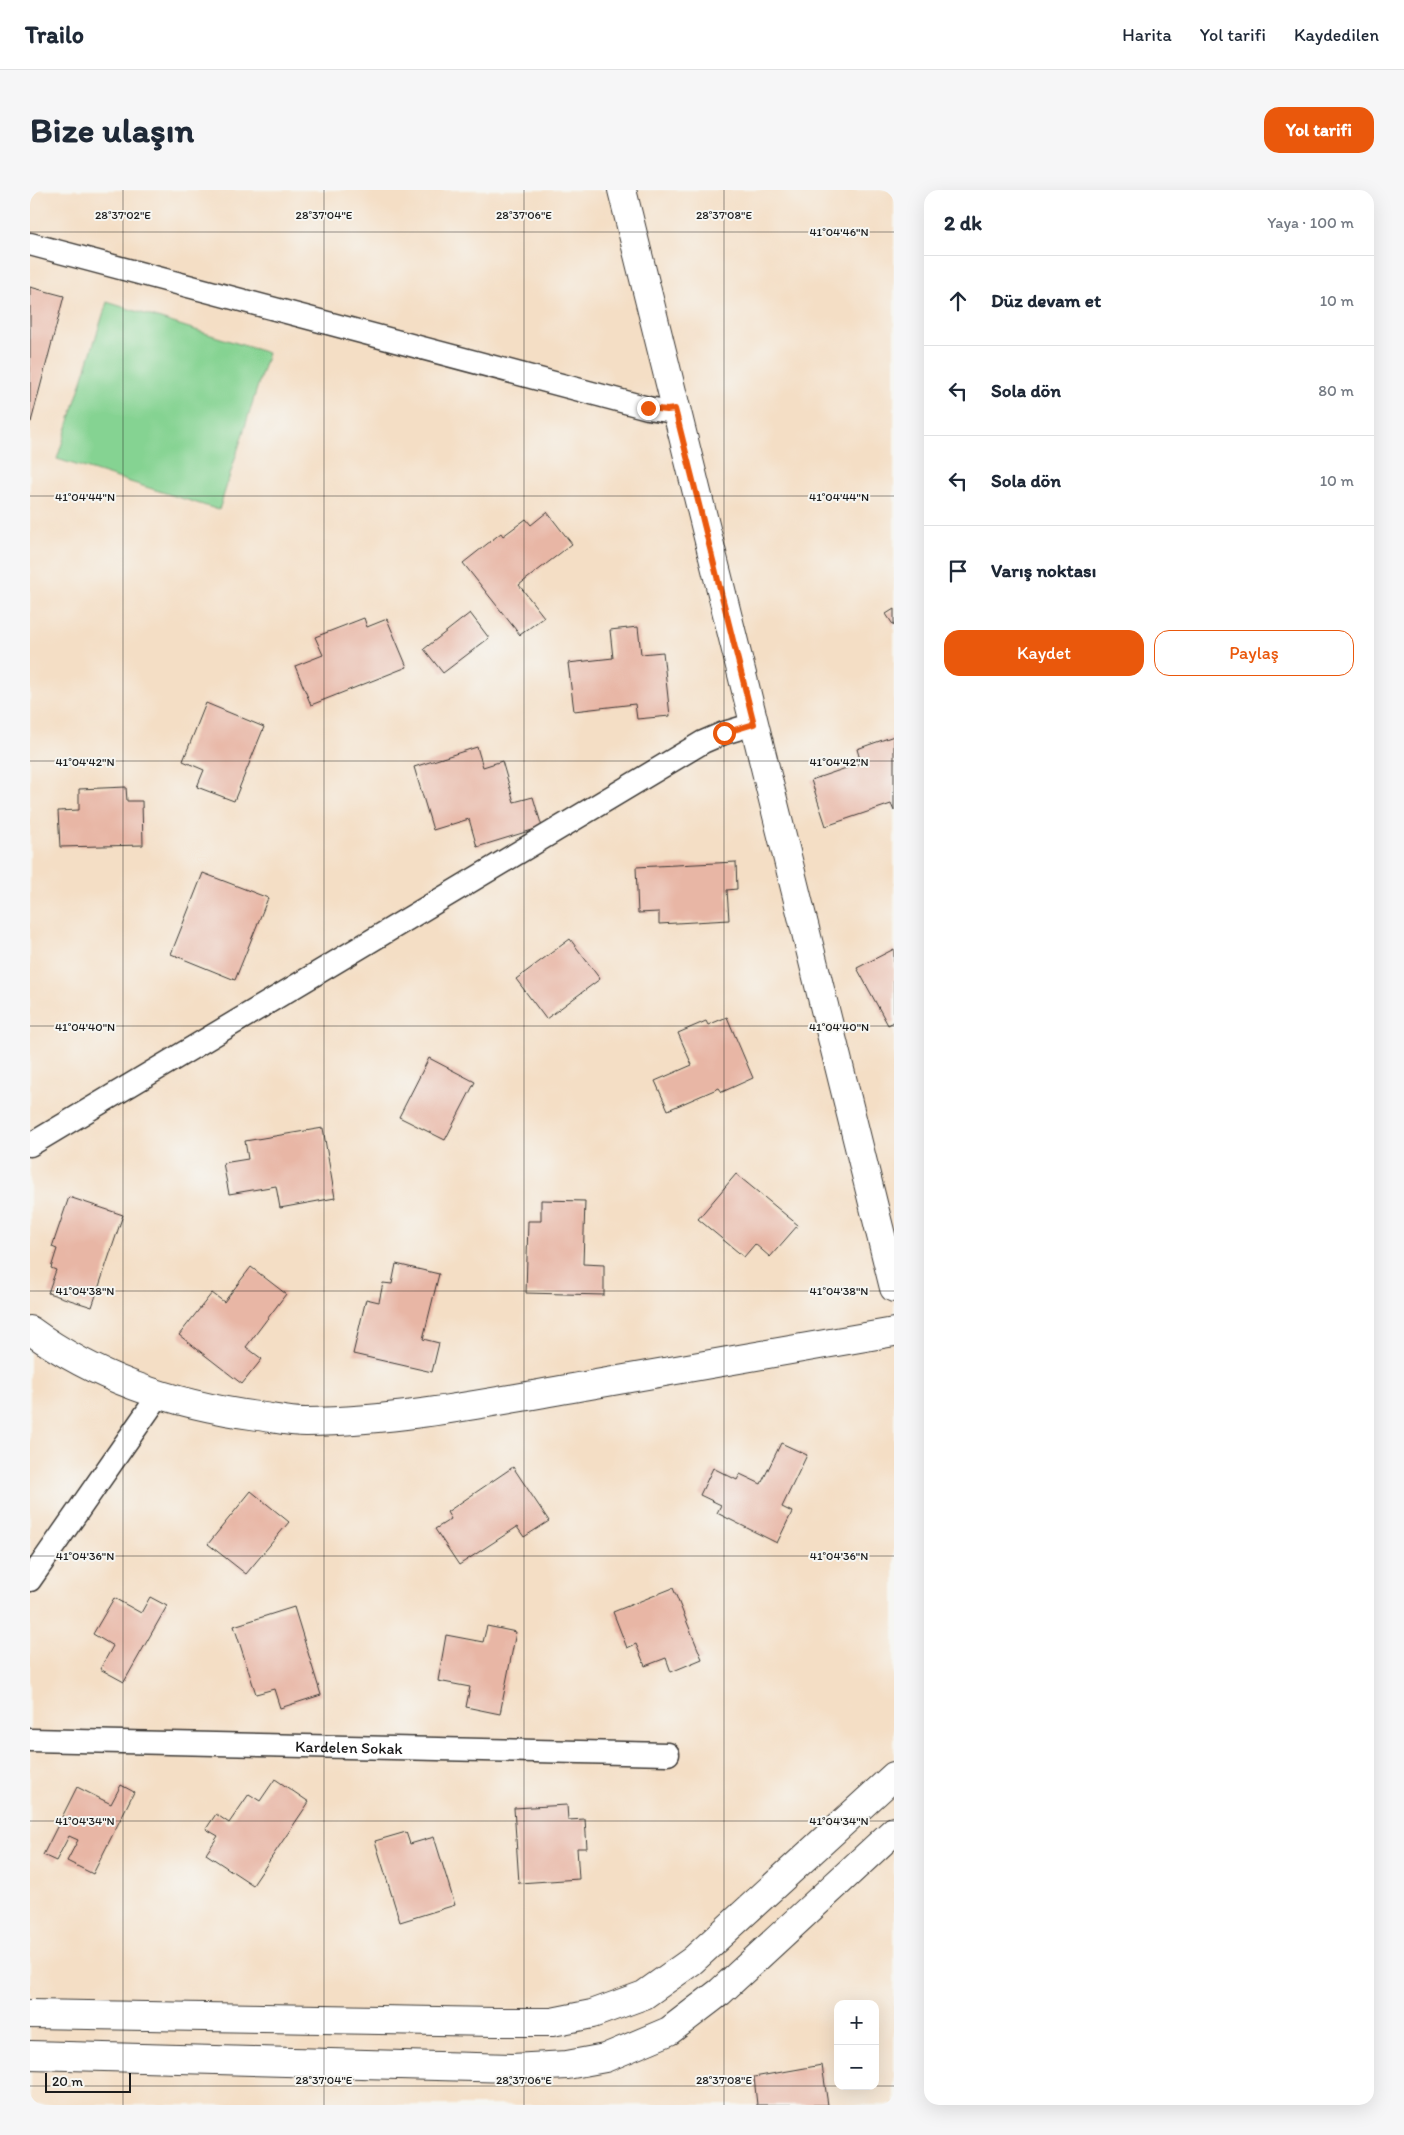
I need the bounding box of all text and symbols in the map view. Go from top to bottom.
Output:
text: Trailo [25,20,84,49]
text: Harita [1122,24,1172,46]
text: Yol tarifi [1200,24,1266,46]
text: Kaydedilen [1294,24,1379,46]
button: Yol tarifi [1264,107,1374,153]
text: Bize ulaşın [30,109,194,151]
text: 28°37'02"E [95,208,151,222]
text: 28°37'04"E [296,208,353,222]
text: 28°37'06"E [496,208,552,222]
text: 28°37'08"E [696,208,752,222]
text: 2 dk [944,210,982,235]
text: Yaya · 100 m [1267,213,1354,232]
text: 41°04'46"N [809,225,869,239]
icon: ahead [944,287,972,315]
text: Düz devam et [991,289,1101,312]
text: 10 m [1320,291,1354,310]
icon: left [944,377,972,405]
text: Sola dön [991,379,1061,402]
text: 80 m [1318,381,1354,400]
route end [637,397,660,420]
icon: left [944,467,972,495]
text: Sola dön [991,469,1061,492]
text: 10 m [1320,471,1354,490]
text: 41°04'44"N [55,490,115,504]
text: 41°04'44"N [809,490,869,504]
icon: arrive [944,557,972,585]
text: Varış noktası [991,559,1096,582]
button: Kaydet [944,630,1144,676]
button: Paylaş [1154,630,1354,676]
route start [713,722,736,745]
text: 41°04'42"N [55,755,115,769]
text: 41°04'42"N [809,755,869,769]
text: 41°04'40"N [55,1020,115,1034]
text: 41°04'40"N [809,1020,869,1034]
text: 41°04'38"N [56,1284,114,1298]
text: 41°04'38"N [810,1284,868,1298]
text: 41°04'36"N [56,1549,114,1563]
text: 41°04'36"N [810,1549,868,1563]
street label: Kardelen Sokak [295,1736,404,1758]
text: 41°04'34"N [55,1814,115,1828]
text: 41°04'34"N [809,1814,869,1828]
map controls [834,2000,879,2090]
button: + [834,2000,879,2045]
button: − [834,2045,879,2090]
scale bar [45,2070,131,2093]
text: 20 m [52,2073,83,2090]
text: 28°37'04"E [296,2073,353,2087]
text: 28°37'06"E [496,2073,552,2087]
text: 28°37'08"E [696,2073,752,2087]

